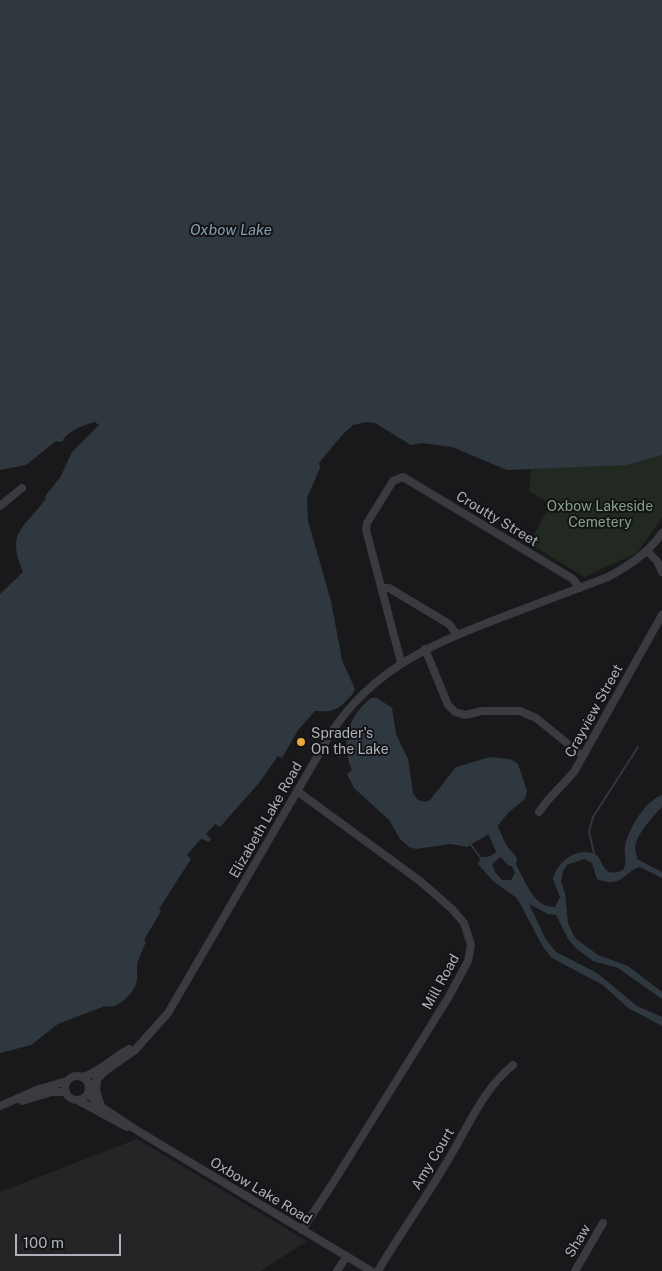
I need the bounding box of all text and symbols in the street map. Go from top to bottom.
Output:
water label: Oxbow Lake [190,221,272,239]
street label: Croutty Street [453,488,541,550]
park label: Oxbow Lakeside Cemetery [547,499,653,532]
street label: Crayview Street [562,662,626,760]
place label: Sprader's On the Lake [311,726,389,759]
marker: Sprader's On the Lake [295,736,307,748]
street label: Elizabeth Lake Road [226,759,306,881]
street label: Mill Road [419,951,463,1013]
street label: Amy Court [408,1125,458,1193]
street label: Oxbow Lake Road [207,1154,315,1228]
street label: Shaw [562,1221,594,1261]
scale bar [18,1224,124,1256]
text: 100 m [23,1234,64,1251]

